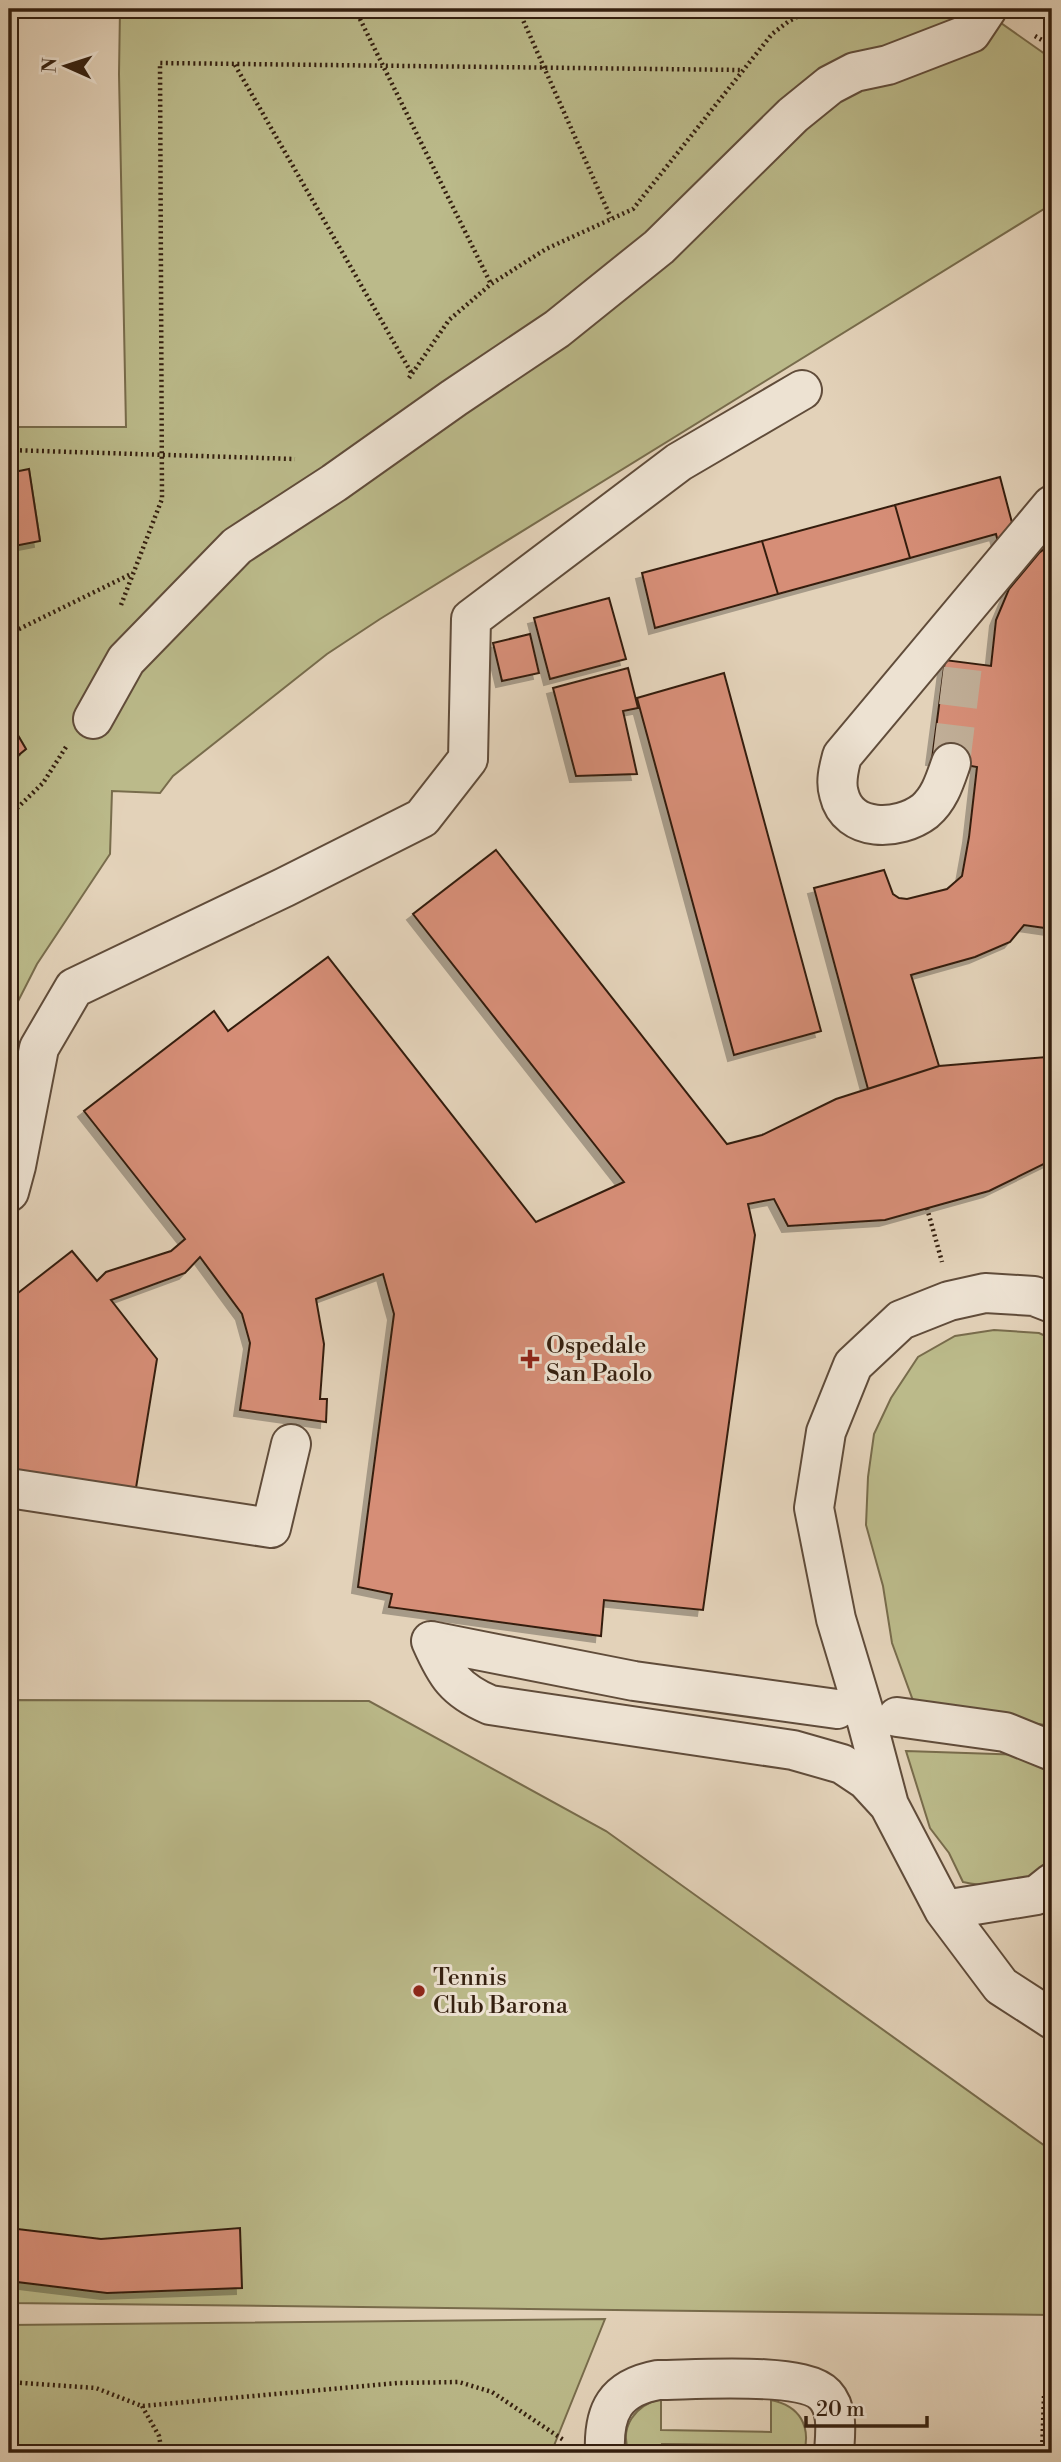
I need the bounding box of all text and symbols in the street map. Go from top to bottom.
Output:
north arrow [32,32,102,102]
text: N [38,57,62,73]
place label: Ospedale San Paolo [546,1331,653,1389]
marker: Ospedale San Paolo [520,1349,540,1369]
place label: Tennis Club Barona [433,1963,569,2021]
marker: Tennis Club Barona [411,1983,427,1999]
scale bar [806,2385,926,2429]
text: 20 m [816,2397,865,2423]

